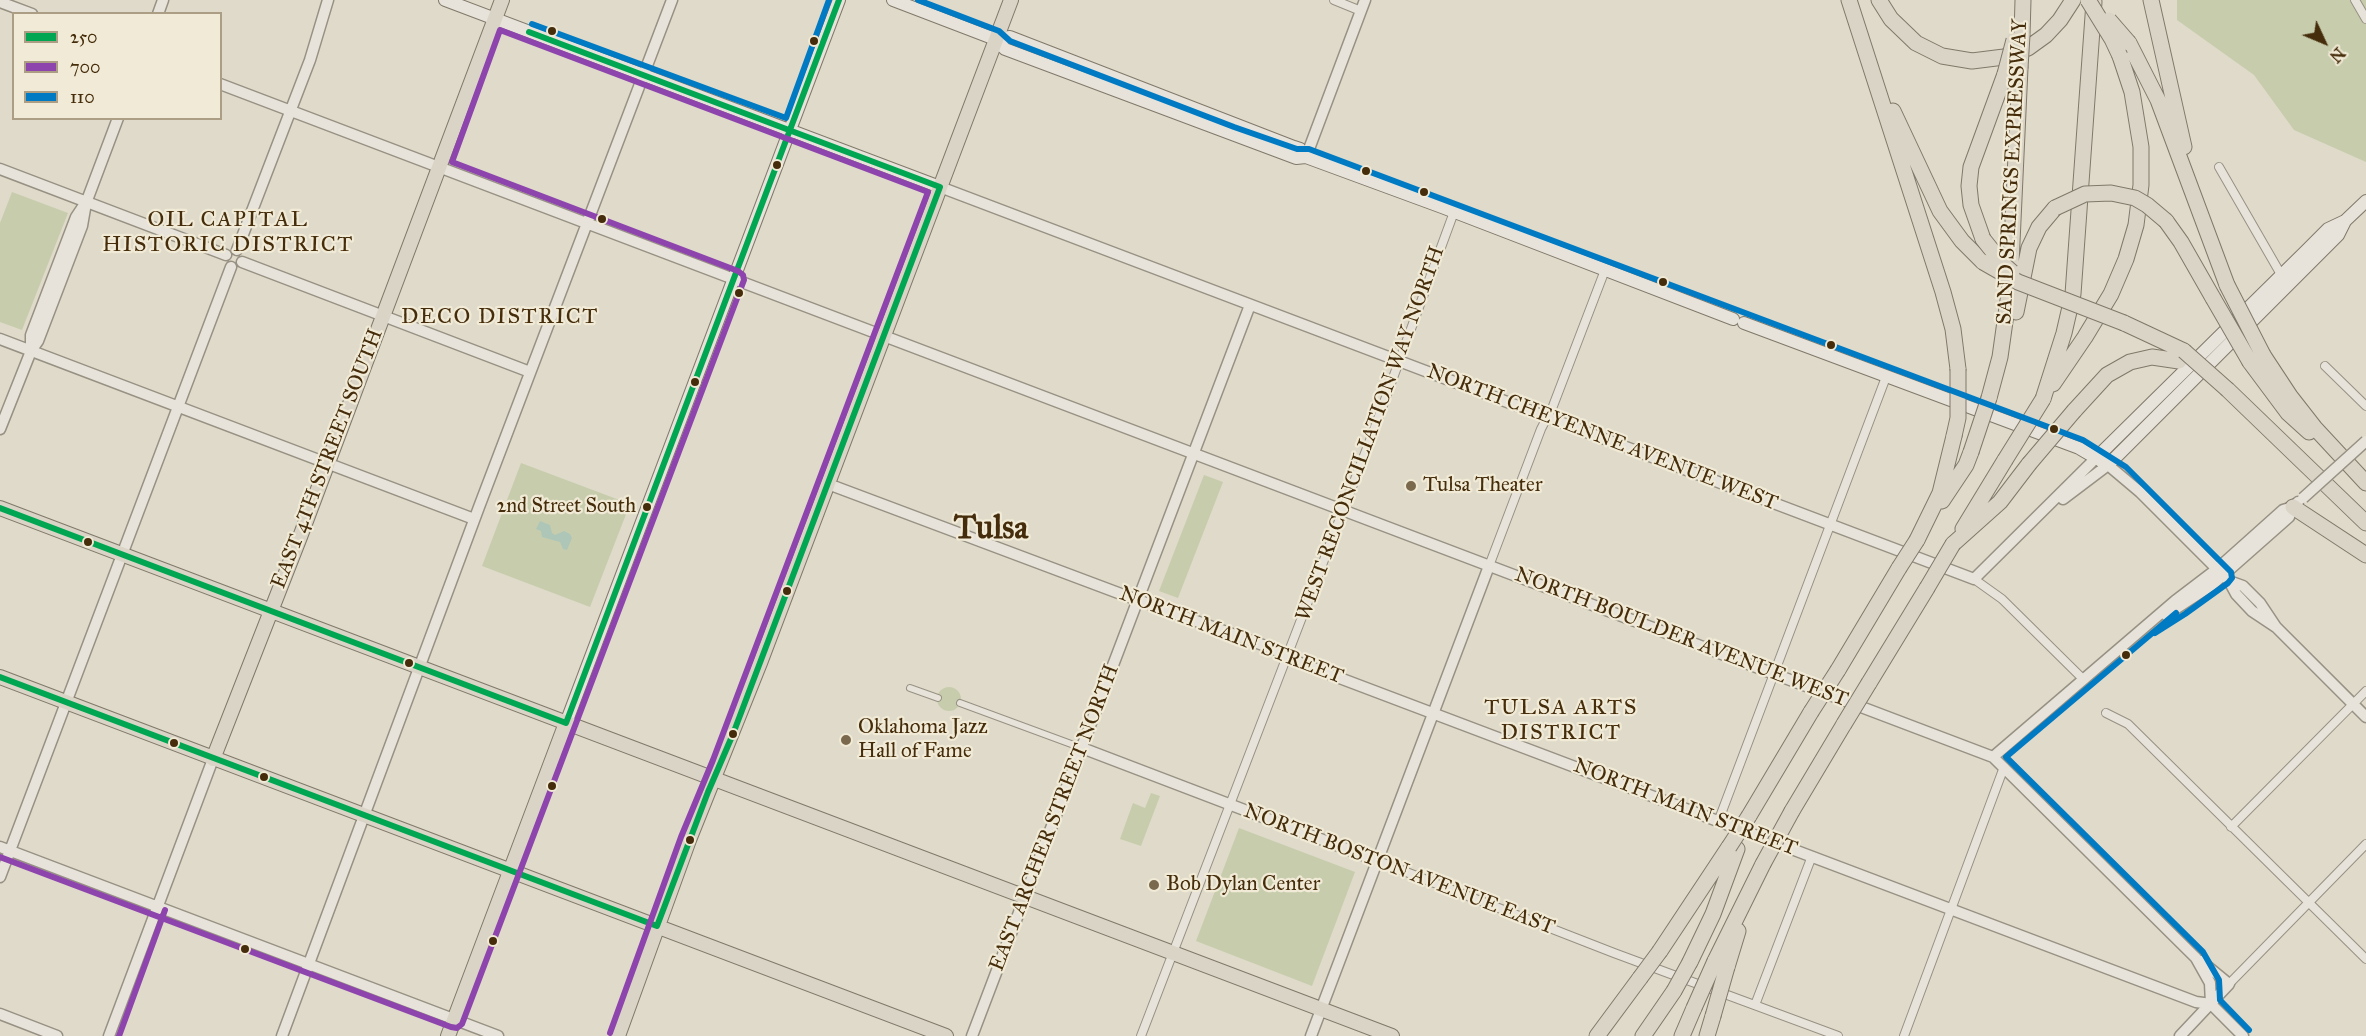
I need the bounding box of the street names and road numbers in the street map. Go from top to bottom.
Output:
street label: SAND SPRINGS EXPRESSWAY [1992,19,2034,325]
street label: WEST RECONCILIATION WAY NORTH [1291,243,1451,625]
street label: EAST 4TH STREET SOUTH [267,326,389,592]
street label: NORTH CHEYENNE AVENUE WEST [1423,359,1781,517]
street label: NORTH BOULDER AVENUE WEST [1511,563,1851,713]
street label: NORTH MAIN STREET [1115,582,1347,690]
street label: EAST ARCHER STREET NORTH [985,661,1125,975]
street label: NORTH MAIN STREET [1569,754,1801,862]
street label: NORTH BOSTON AVENUE EAST [1240,799,1558,941]

